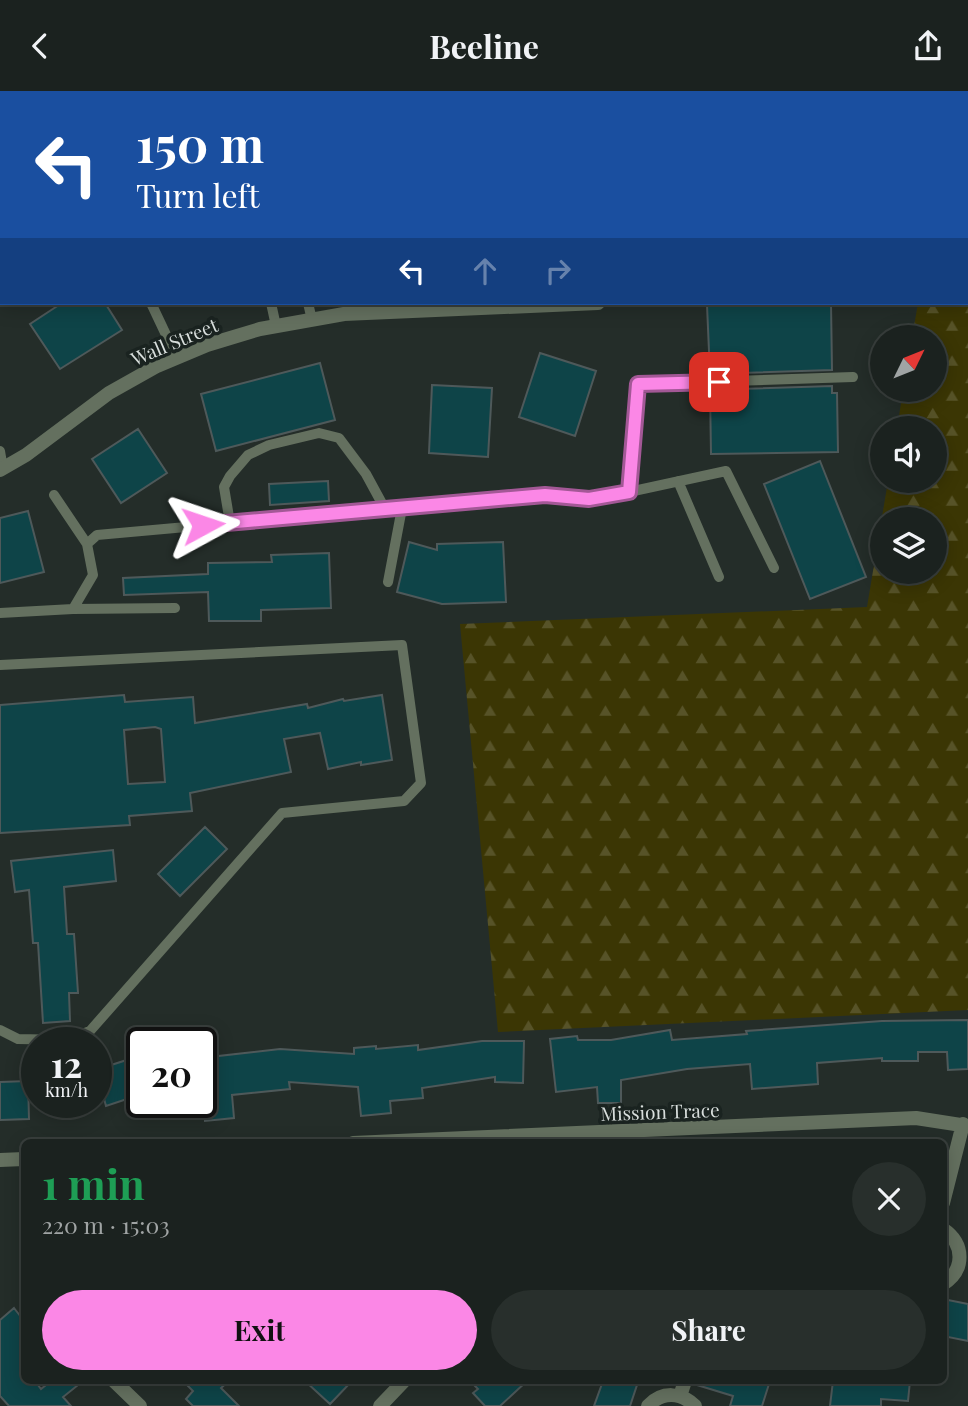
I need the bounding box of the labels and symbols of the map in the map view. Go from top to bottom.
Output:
street label: Wall Street [126,311,222,371]
north arrow [870,325,947,403]
pin [689,352,749,412]
position arrow [166,488,240,562]
speed limit sign: 20 [126,1027,217,1118]
street label: Mission Trace [600,1096,720,1126]

